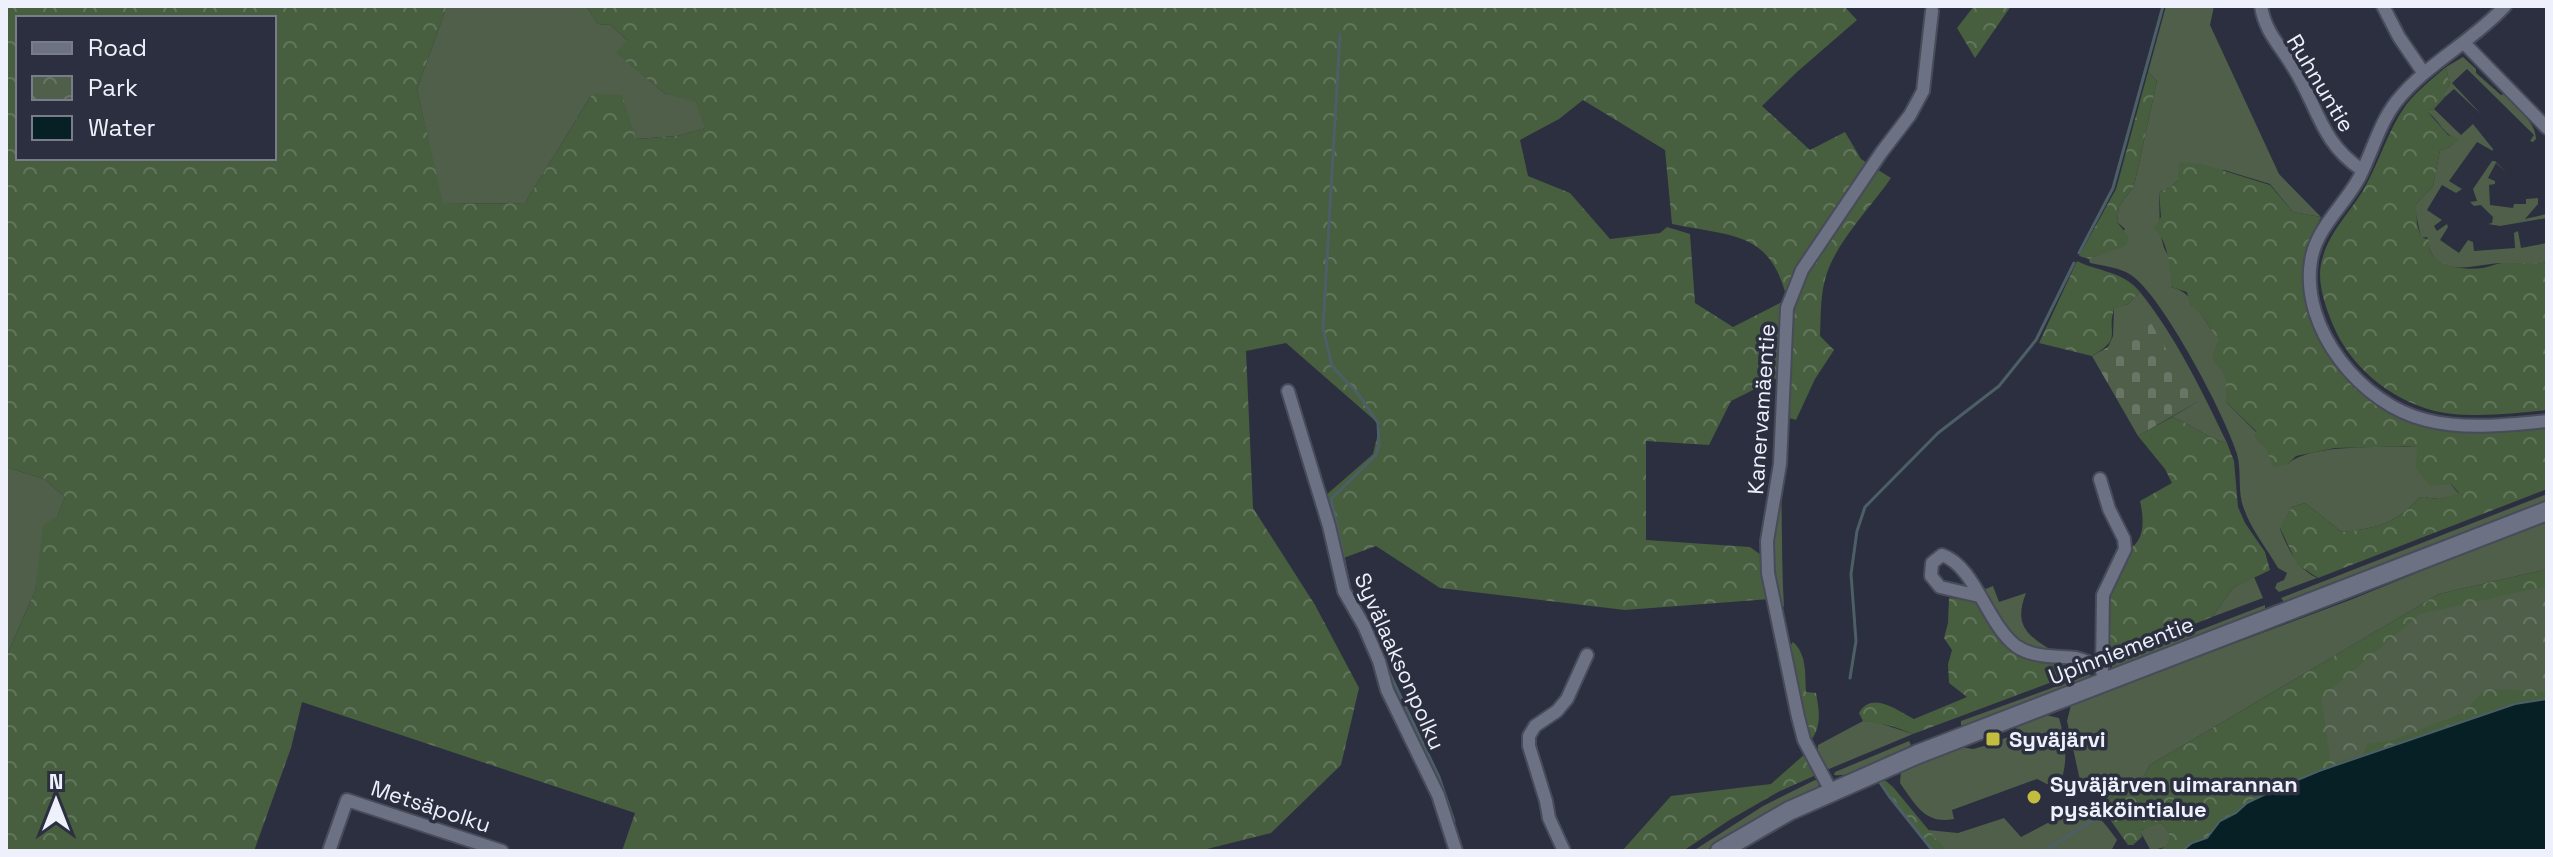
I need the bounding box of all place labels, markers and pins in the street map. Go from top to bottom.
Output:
place label: Syväjärvi [2009,725,2106,753]
marker: Syväjärvi [1984,730,2002,748]
place label: Syväjärven uimarannan pysäköintialue [2050,770,2298,823]
marker: Syväjärven uimarannan pysäköintialue [2025,788,2043,806]

